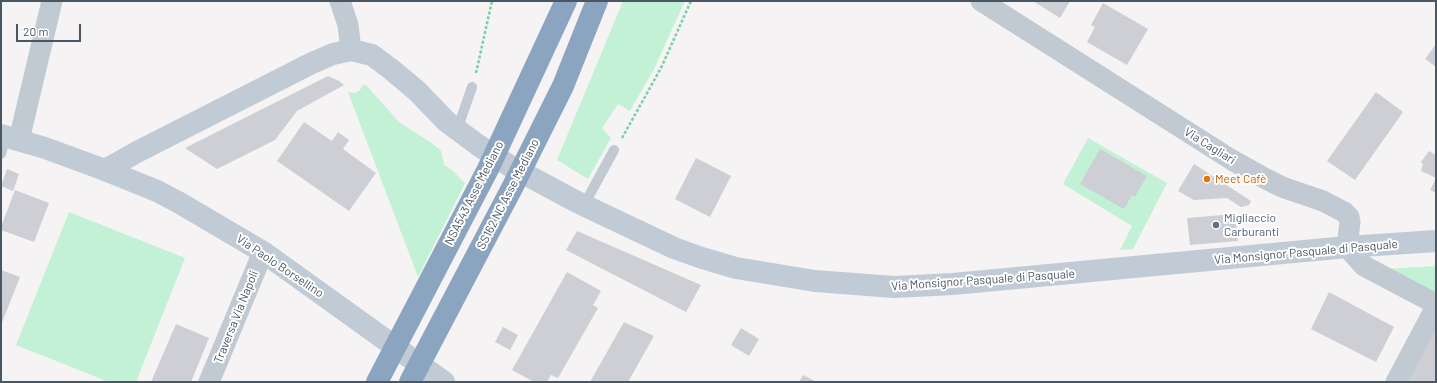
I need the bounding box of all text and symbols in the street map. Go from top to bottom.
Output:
scale bar [18,16,83,42]
text: 20 m [23,24,49,38]
street label: Via Cagliari [1182,125,1238,167]
street label: SS162 NC Asse Mediano [474,136,542,252]
street label: NSA543 Asse Mediano [442,139,506,247]
place label: Meet Cafè [1215,172,1266,186]
marker: Meet Cafè [1202,174,1212,184]
place label: Migliaccio Carburanti [1224,211,1279,239]
marker: Migliaccio Carburanti [1211,220,1221,230]
street label: Via Paolo Borsellino [234,231,326,301]
street label: Via Monsignor Pasquale di Pasquale [1214,237,1398,267]
street label: Via Monsignor Pasquale di Pasquale [891,266,1075,294]
street label: Traversa Via Napoli [211,268,261,366]

